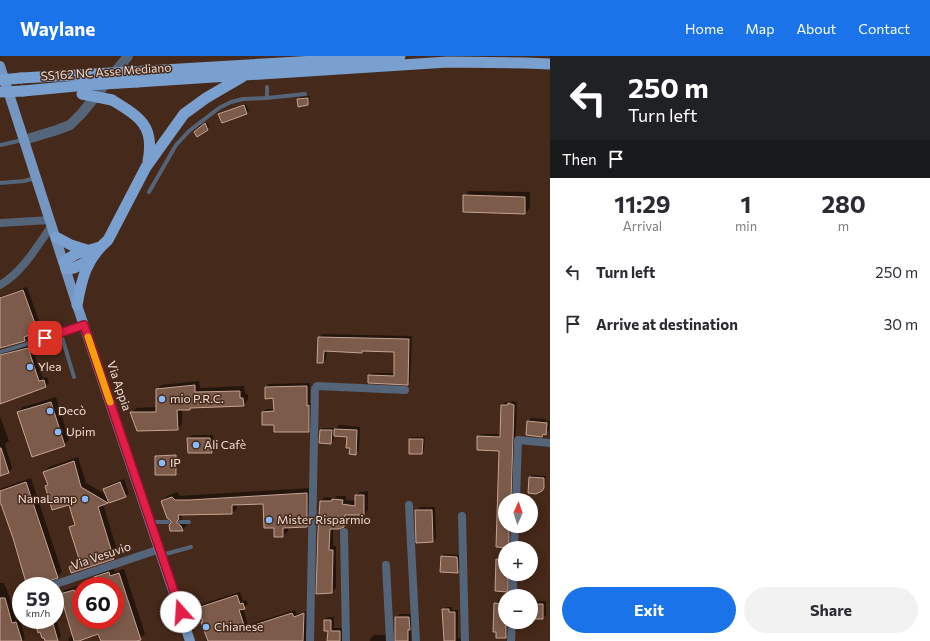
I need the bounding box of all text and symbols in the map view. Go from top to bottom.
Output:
text: Waylane [20,17,95,40]
text: Home [685,20,724,37]
text: Map [746,20,774,37]
text: About [796,20,836,37]
text: Contact [858,20,910,37]
street label: SS162 NC Asse Mediano [40,59,172,83]
text: 250 m [628,70,709,104]
icon: left [562,72,614,124]
text: Turn left [628,104,697,126]
icon: arrive [605,148,627,170]
text: Then [562,150,597,168]
text: 11:29 [614,189,671,218]
text: 1 [741,189,751,218]
text: 280 [821,189,866,218]
text: Arrival [623,218,662,234]
text: min [735,218,757,234]
text: m [838,218,849,234]
icon: left [562,261,584,283]
text: Turn left [596,263,655,281]
text: 250 m [875,263,918,281]
icon: arrive [562,313,584,335]
text: Arrive at destination [596,315,738,333]
text: 30 m [884,315,918,333]
pin [28,321,62,355]
icon: arrive [34,327,56,349]
place label: Ylea [38,359,61,373]
street label: Via Appia [105,359,135,412]
marker: Ylea [25,362,35,372]
place label: mio P.R.C. [170,391,224,405]
marker: mio P.R.C. [157,394,167,404]
place label: Decò [58,403,86,417]
marker: Decò [45,406,55,416]
place label: Upim [66,424,95,438]
marker: Upim [53,427,63,437]
place label: Ali Cafè [204,437,246,451]
marker: Ali Cafè [191,440,201,450]
place label: IP [170,455,181,469]
marker: IP [157,458,167,468]
place label: NanaLamp [18,491,77,505]
north arrow [498,493,538,533]
map controls [498,493,538,629]
marker: NanaLamp [80,494,90,504]
place label: Mister Risparmio [277,512,371,526]
marker: Mister Risparmio [264,515,274,525]
street label: Via Vesuvio [69,538,132,572]
button: + [498,541,538,581]
speed limit sign: 60 [72,577,124,629]
text: 59 [26,586,50,610]
button: Exit [562,587,736,633]
button: Share [744,587,918,633]
button: − [498,589,538,629]
position arrow [160,591,202,633]
text: km/h [26,607,50,619]
place label: Chianese [214,619,263,633]
marker: Chianese [201,622,211,632]

